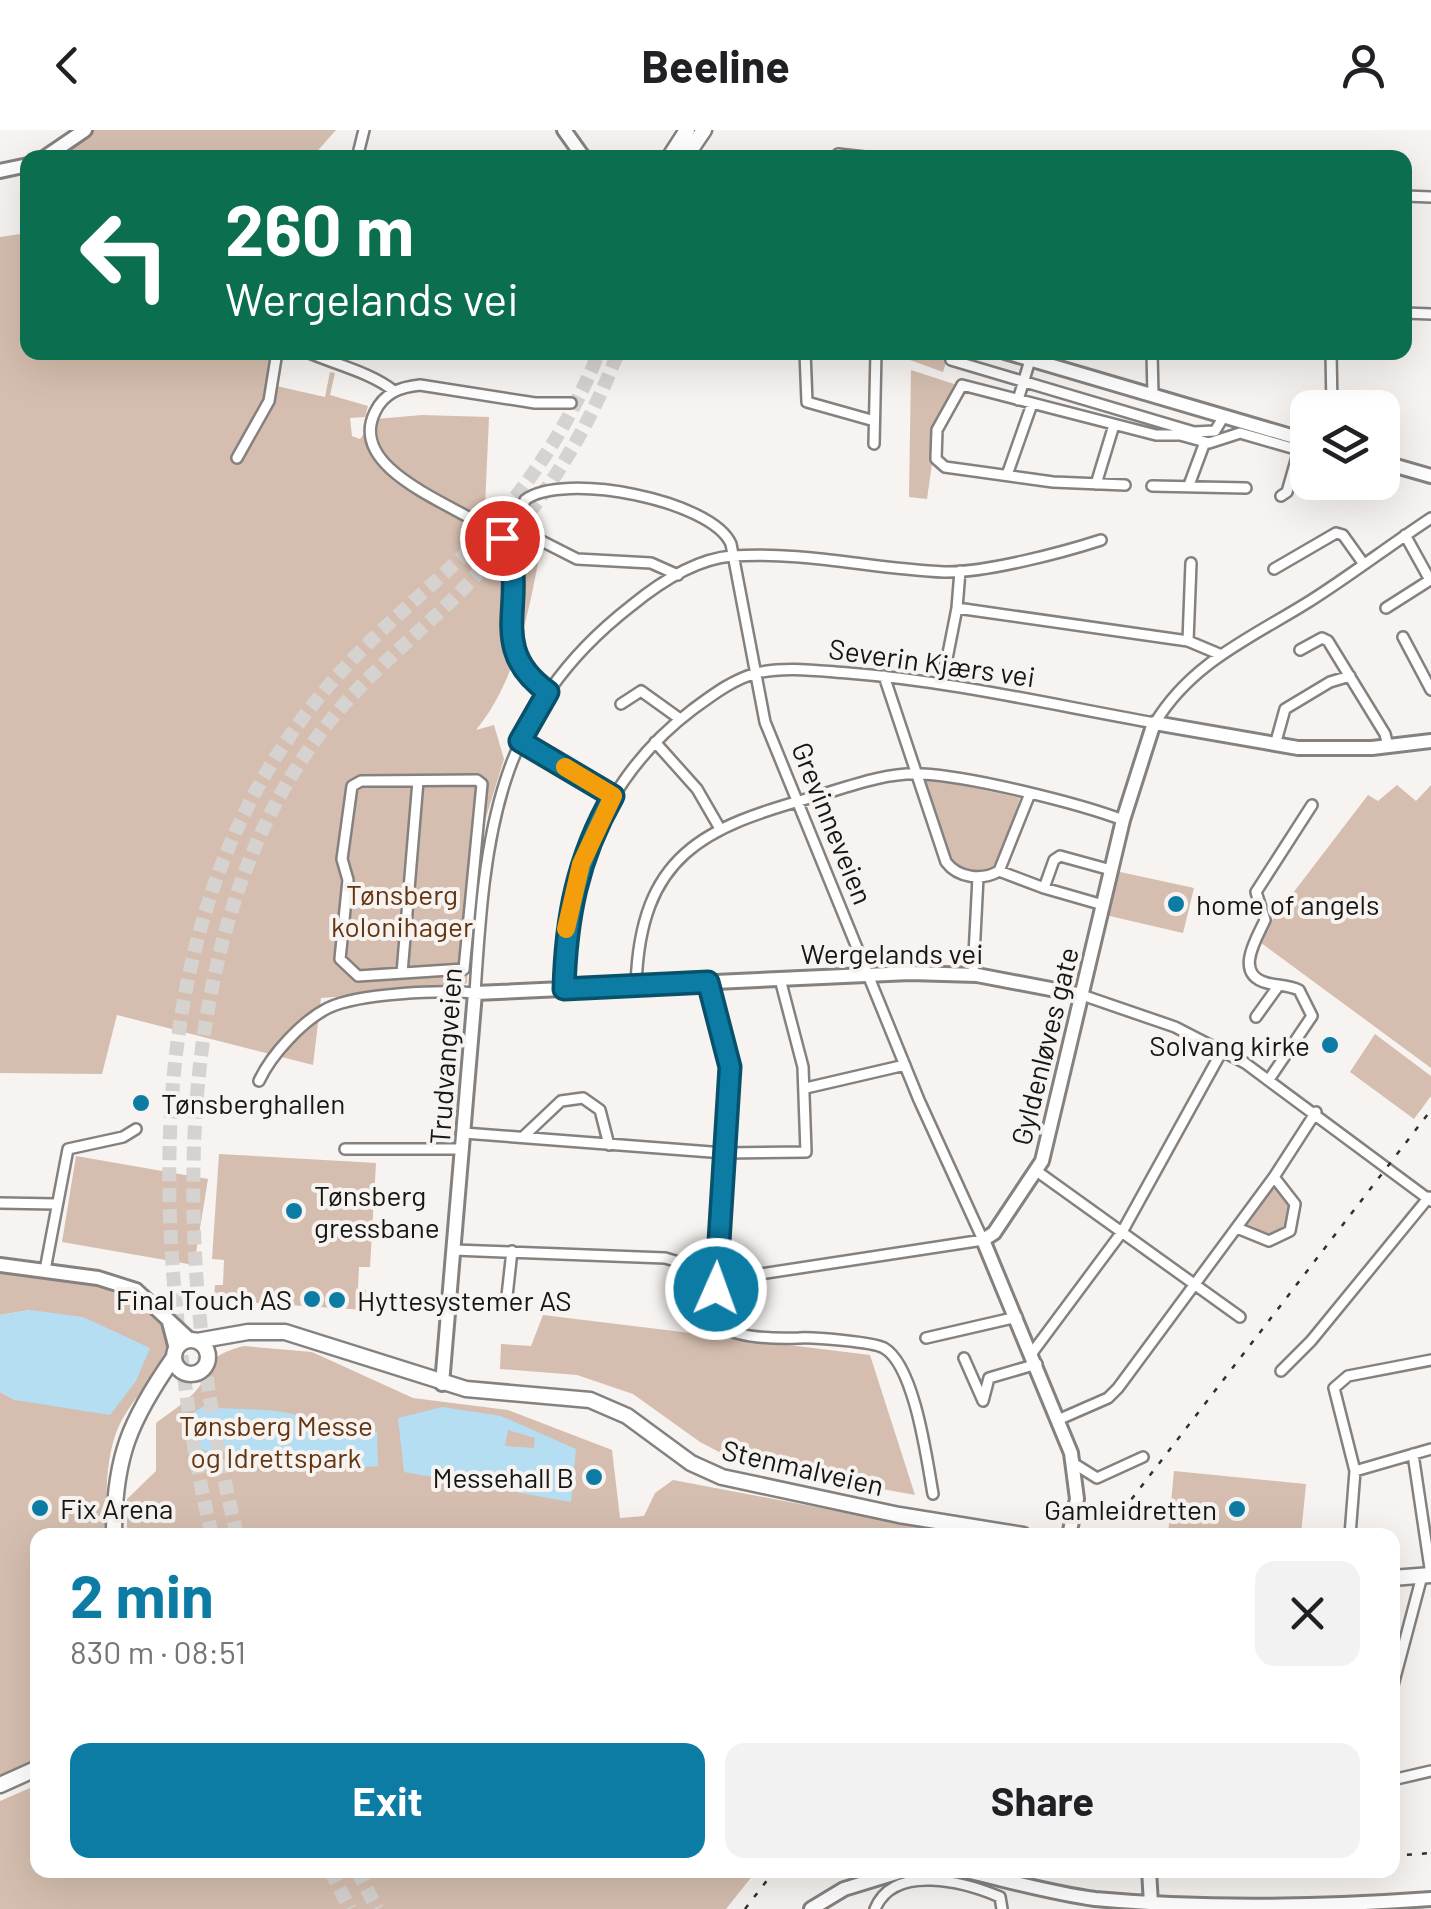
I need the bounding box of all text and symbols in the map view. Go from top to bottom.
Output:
icon: back [40,38,95,93]
text: Beeline [641,38,790,92]
icon: person [1336,38,1391,93]
text: 260 m [225,186,414,270]
icon: left [60,190,190,320]
text: Wergelands vei [225,271,519,325]
map controls [1290,390,1400,500]
button: layers [1290,390,1400,500]
pin [460,496,545,581]
icon: arrive [475,511,530,566]
street label: Severin Kjærs vei [827,631,1037,693]
street label: Grevinneveien [785,737,881,909]
park label: Tønsberg kolonihager [331,877,473,943]
place label: home of angels [1196,887,1380,921]
marker: home of angels [1165,893,1187,915]
street label: Wergelands vei [801,936,983,970]
street label: Gyldenløves gate [1003,943,1085,1149]
street label: Trudvangveien [422,966,468,1146]
place label: Solvang kirke [1149,1028,1310,1062]
marker: Solvang kirke [1319,1034,1341,1056]
place label: Tønsberghallen [161,1086,345,1120]
marker: Tønsberghallen [130,1092,152,1114]
place label: Tønsberg gressbane [314,1178,440,1244]
marker: Tønsberg gressbane [283,1200,305,1222]
position arrow [664,1237,768,1341]
place label: Final Touch AS [116,1282,292,1316]
place label: Hyttesystemer AS [357,1283,572,1317]
marker: Final Touch AS [301,1288,323,1310]
marker: Hyttesystemer AS [326,1289,348,1311]
park label: Tønsberg Messe og Idrettspark [179,1408,373,1474]
street label: Stenmalveien [719,1432,887,1502]
place label: Messehall B [432,1460,574,1494]
marker: Messehall B [583,1466,605,1488]
place label: Fix Arena [60,1491,173,1525]
place label: Gamleidretten [1044,1492,1217,1526]
marker: Fix Arena [29,1497,51,1519]
marker: Gamleidretten [1226,1498,1248,1520]
text: 2 min [70,1558,214,1630]
button: close [1255,1561,1360,1666]
text: 830 m · 08:51 [70,1632,246,1670]
button: Exit [70,1743,705,1858]
button: Share [725,1743,1360,1858]

